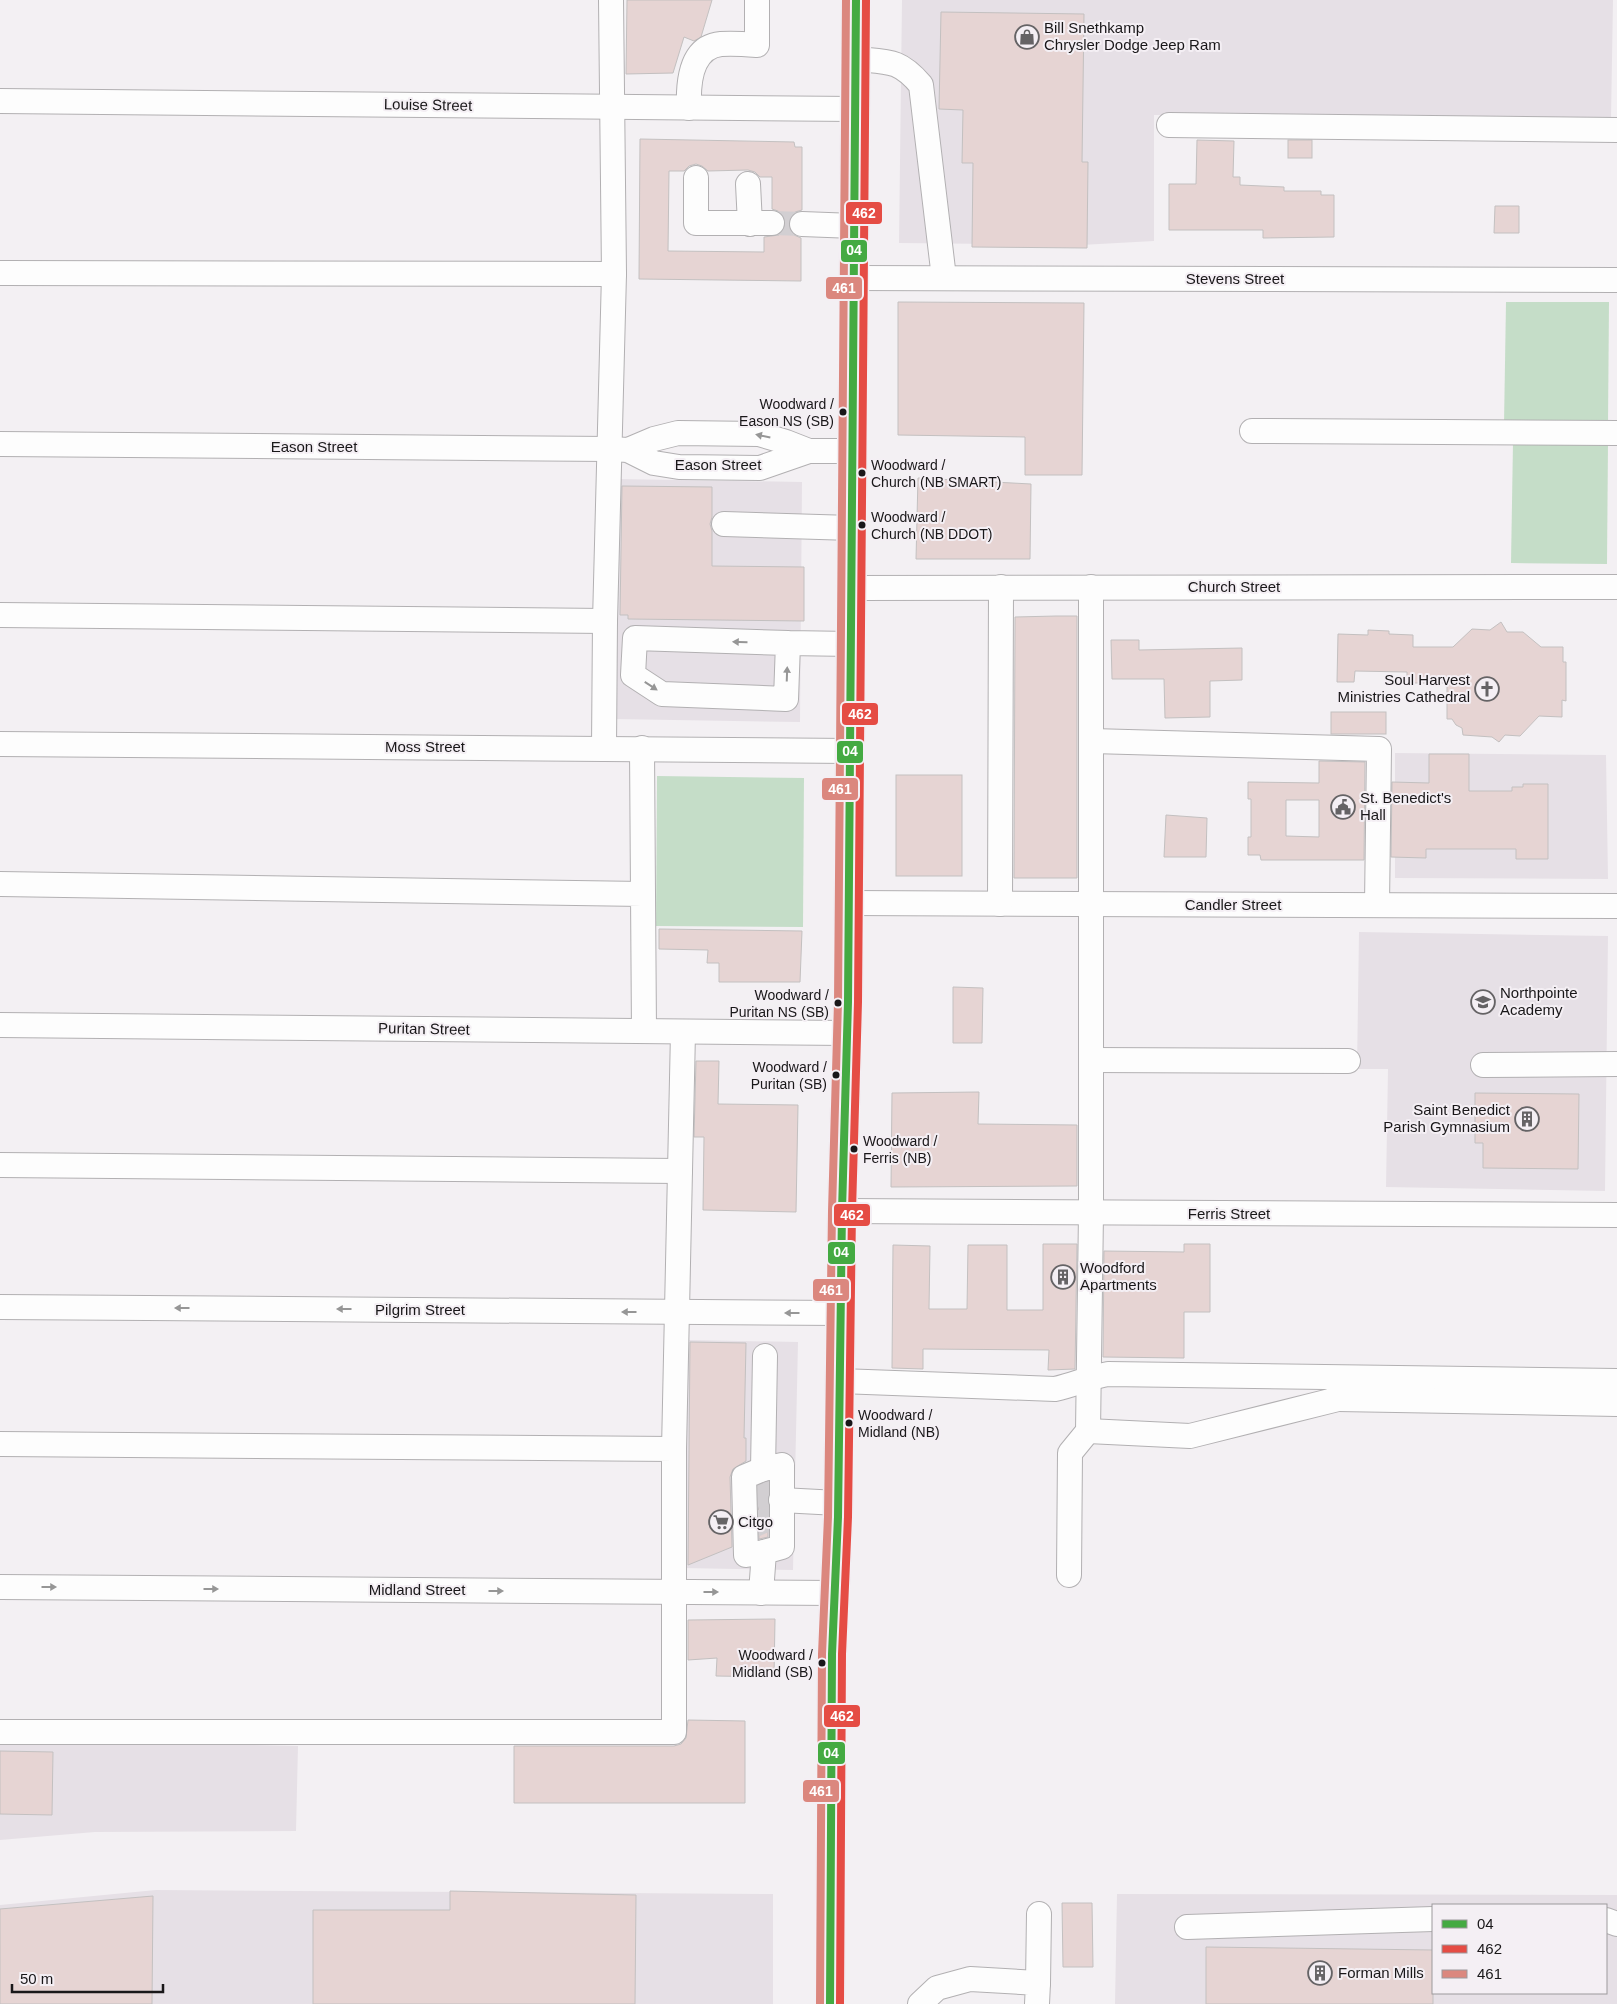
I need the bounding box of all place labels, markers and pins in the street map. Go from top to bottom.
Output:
place label: Bill Snethkamp Chrysler Dodge Jeep Ram [1044,19,1221,53]
shop icon: Bill Snethkamp Chrysler Dodge Jeep Ram [1014,24,1040,50]
place label: Woodward / Eason NS (SB) [739,396,834,429]
marker: Woodward / Eason NS (SB) [838,407,848,417]
place label: Woodward / Church (NB SMART) [871,457,1001,490]
marker: Woodward / Church (NB SMART) [857,468,867,478]
place label: Woodward / Church (NB DDOT) [871,509,992,542]
marker: Woodward / Church (NB DDOT) [857,520,867,530]
place label: Soul Harvest Ministries Cathedral [1337,671,1471,705]
church icon: Soul Harvest Ministries Cathedral [1474,676,1500,702]
place label: St. Benedict's Hall [1360,789,1451,823]
public building icon: St. Benedict's Hall [1330,794,1356,820]
place label: Northpointe Academy [1500,984,1578,1018]
place label: Woodward / Puritan NS (SB) [729,987,829,1020]
school or university icon: Northpointe Academy [1470,989,1496,1015]
marker: Woodward / Puritan NS (SB) [833,998,843,1008]
place label: Woodward / Puritan (SB) [751,1059,827,1092]
marker: Woodward / Puritan (SB) [831,1070,841,1080]
place label: Saint Benedict Parish Gymnasium [1383,1101,1511,1135]
building icon: Saint Benedict Parish Gymnasium [1514,1106,1540,1132]
place label: Woodward / Ferris (NB) [863,1133,938,1166]
marker: Woodward / Ferris (NB) [849,1144,859,1154]
place label: Woodford Apartments [1080,1259,1157,1293]
building icon: Woodford Apartments [1050,1264,1076,1290]
place label: Woodward / Midland (NB) [858,1407,940,1440]
marker: Woodward / Midland (NB) [844,1418,854,1428]
supermarket icon: Citgo [708,1509,734,1535]
place label: Citgo [738,1513,773,1530]
place label: Woodward / Midland (SB) [732,1647,813,1680]
marker: Woodward / Midland (SB) [817,1658,827,1668]
building icon: Forman Mills [1307,1960,1333,1986]
place label: Forman Mills [1338,1964,1424,1981]

